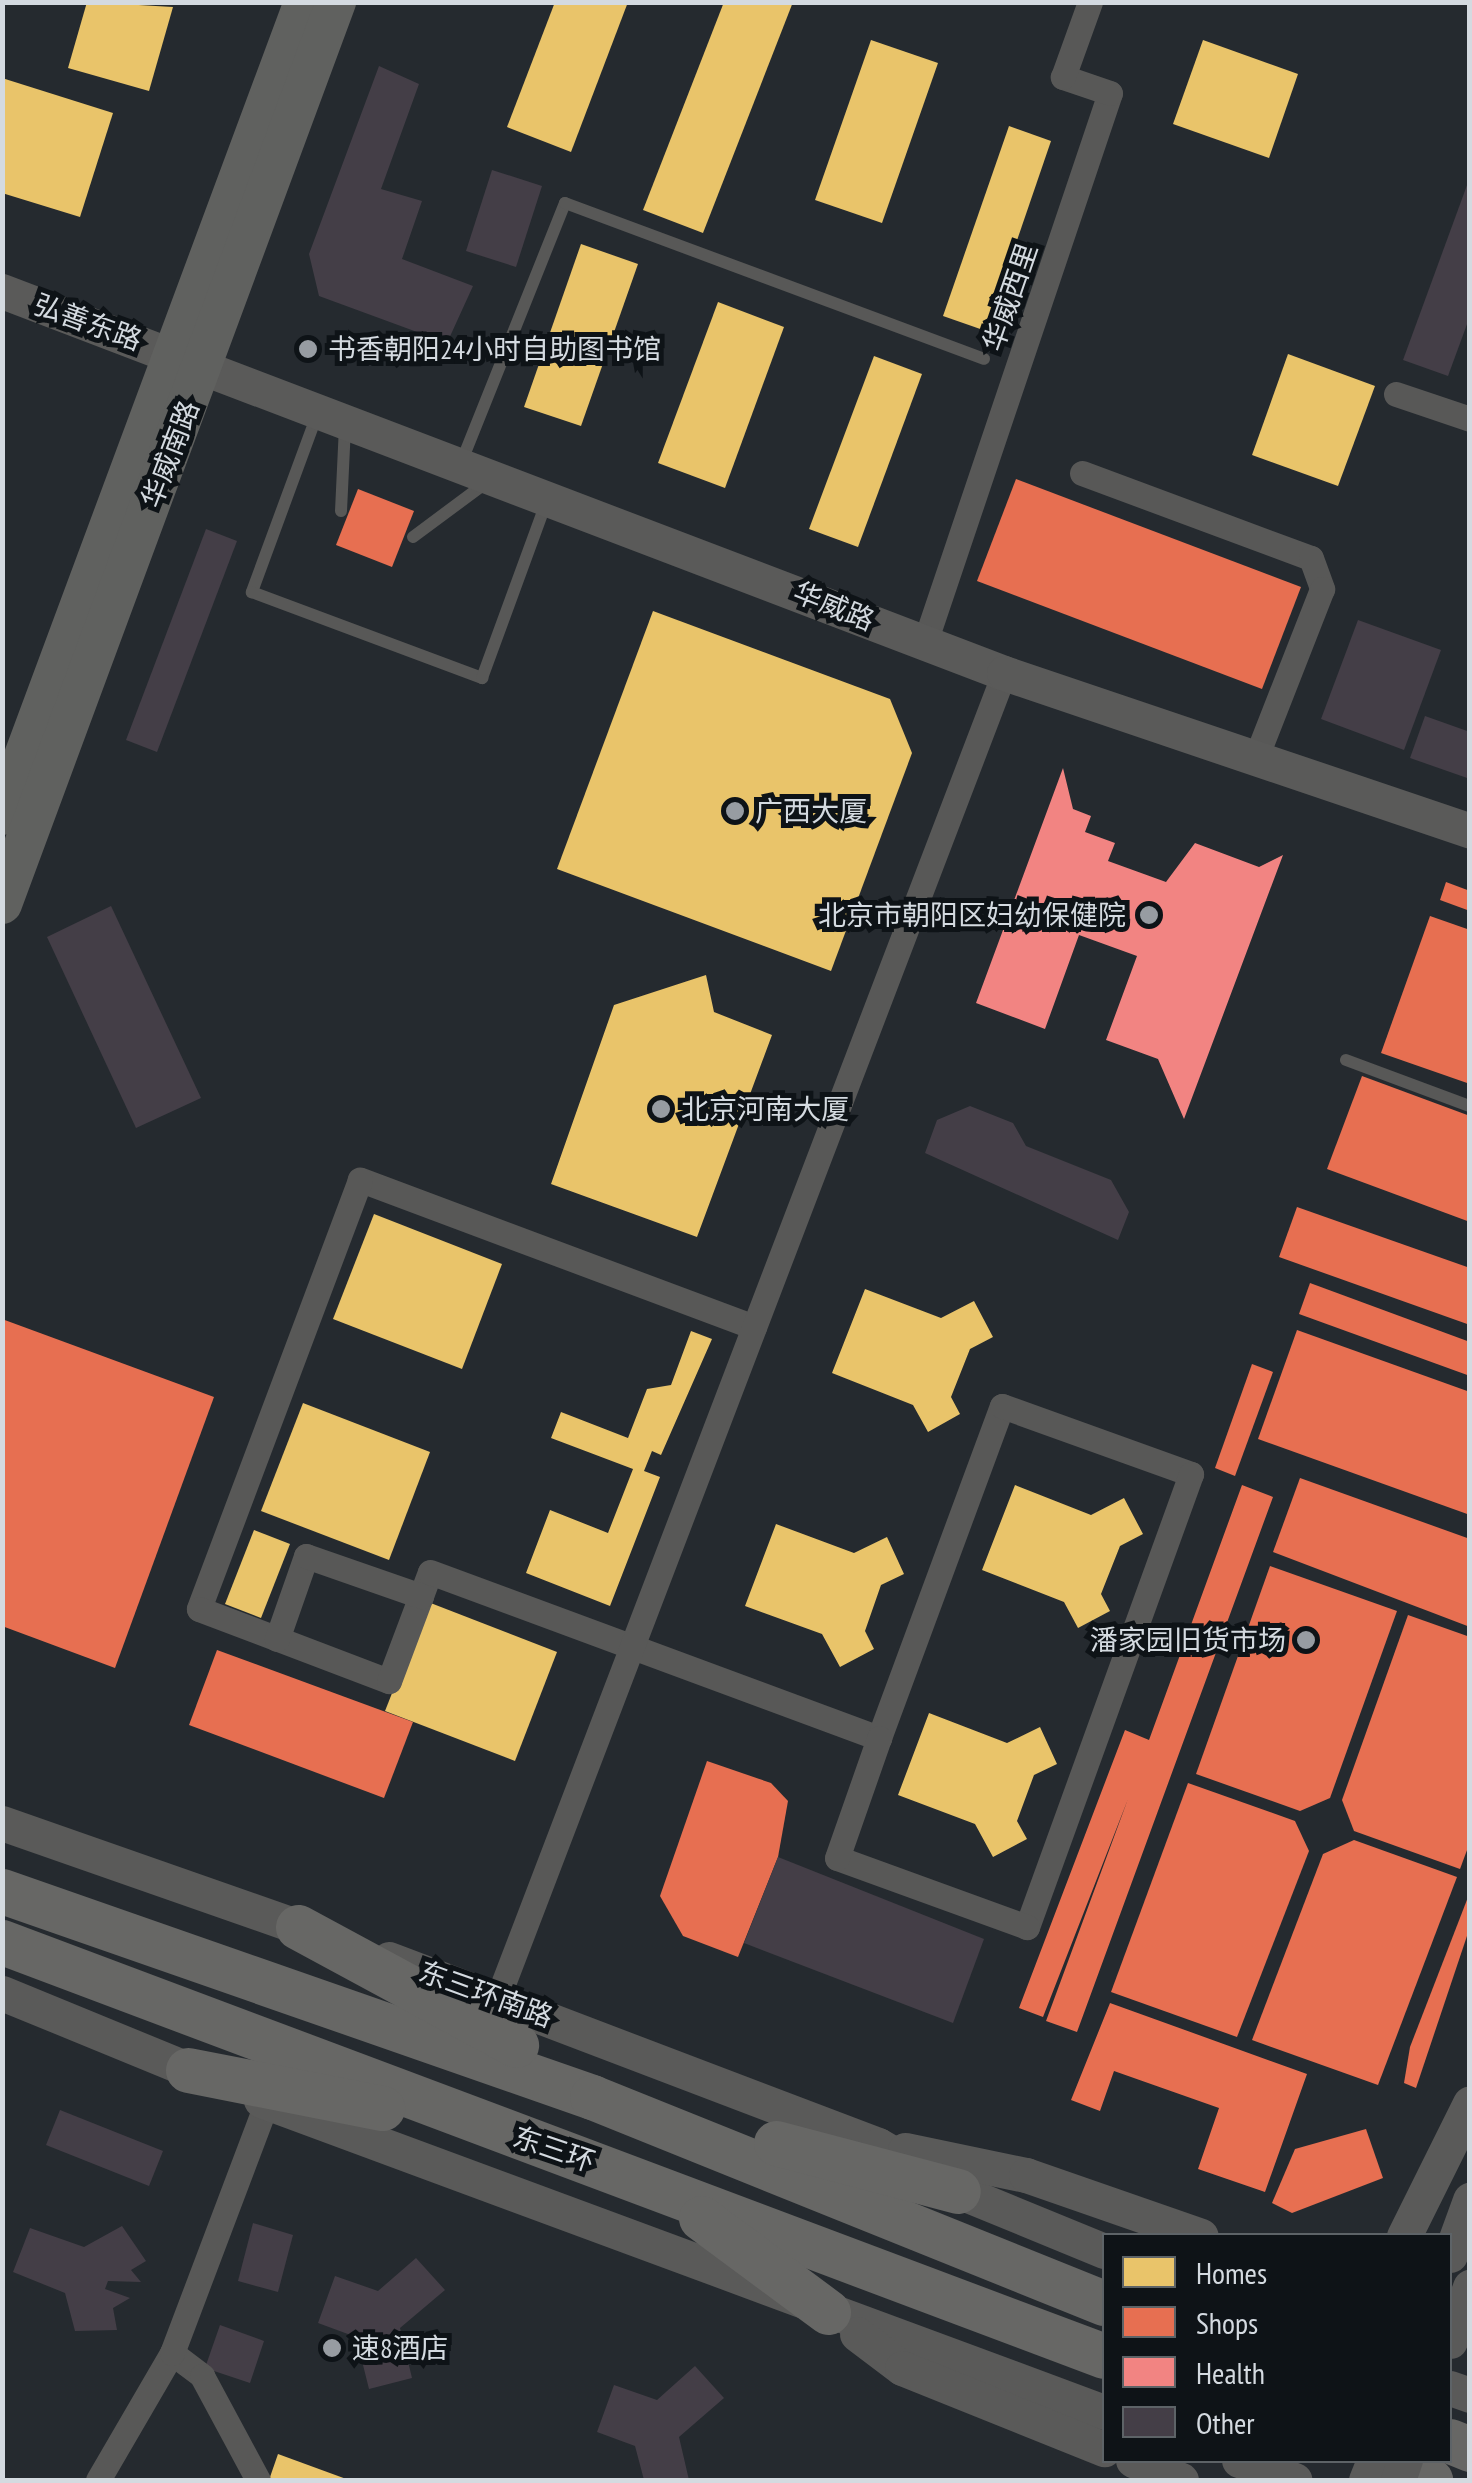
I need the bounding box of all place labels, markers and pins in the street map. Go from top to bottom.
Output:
place label: 书香朝阳24小时自助图书馆 [328,332,661,366]
marker: 书香朝阳24小时自助图书馆 [297,338,319,360]
place label: 广西大厦 [755,794,867,828]
marker: 广西大厦 [724,800,746,822]
place label: 北京市朝阳区妇幼保健院 [818,898,1126,932]
marker: 北京市朝阳区妇幼保健院 [1136,902,1162,928]
place label: 北京河南大厦 [681,1092,849,1126]
marker: 北京河南大厦 [650,1098,672,1120]
place label: 潘家园旧货市场 [1090,1623,1286,1657]
marker: 潘家园旧货市场 [1295,1629,1317,1651]
place label: 速8酒店 [352,2331,449,2365]
marker: 速8酒店 [321,2337,343,2359]

